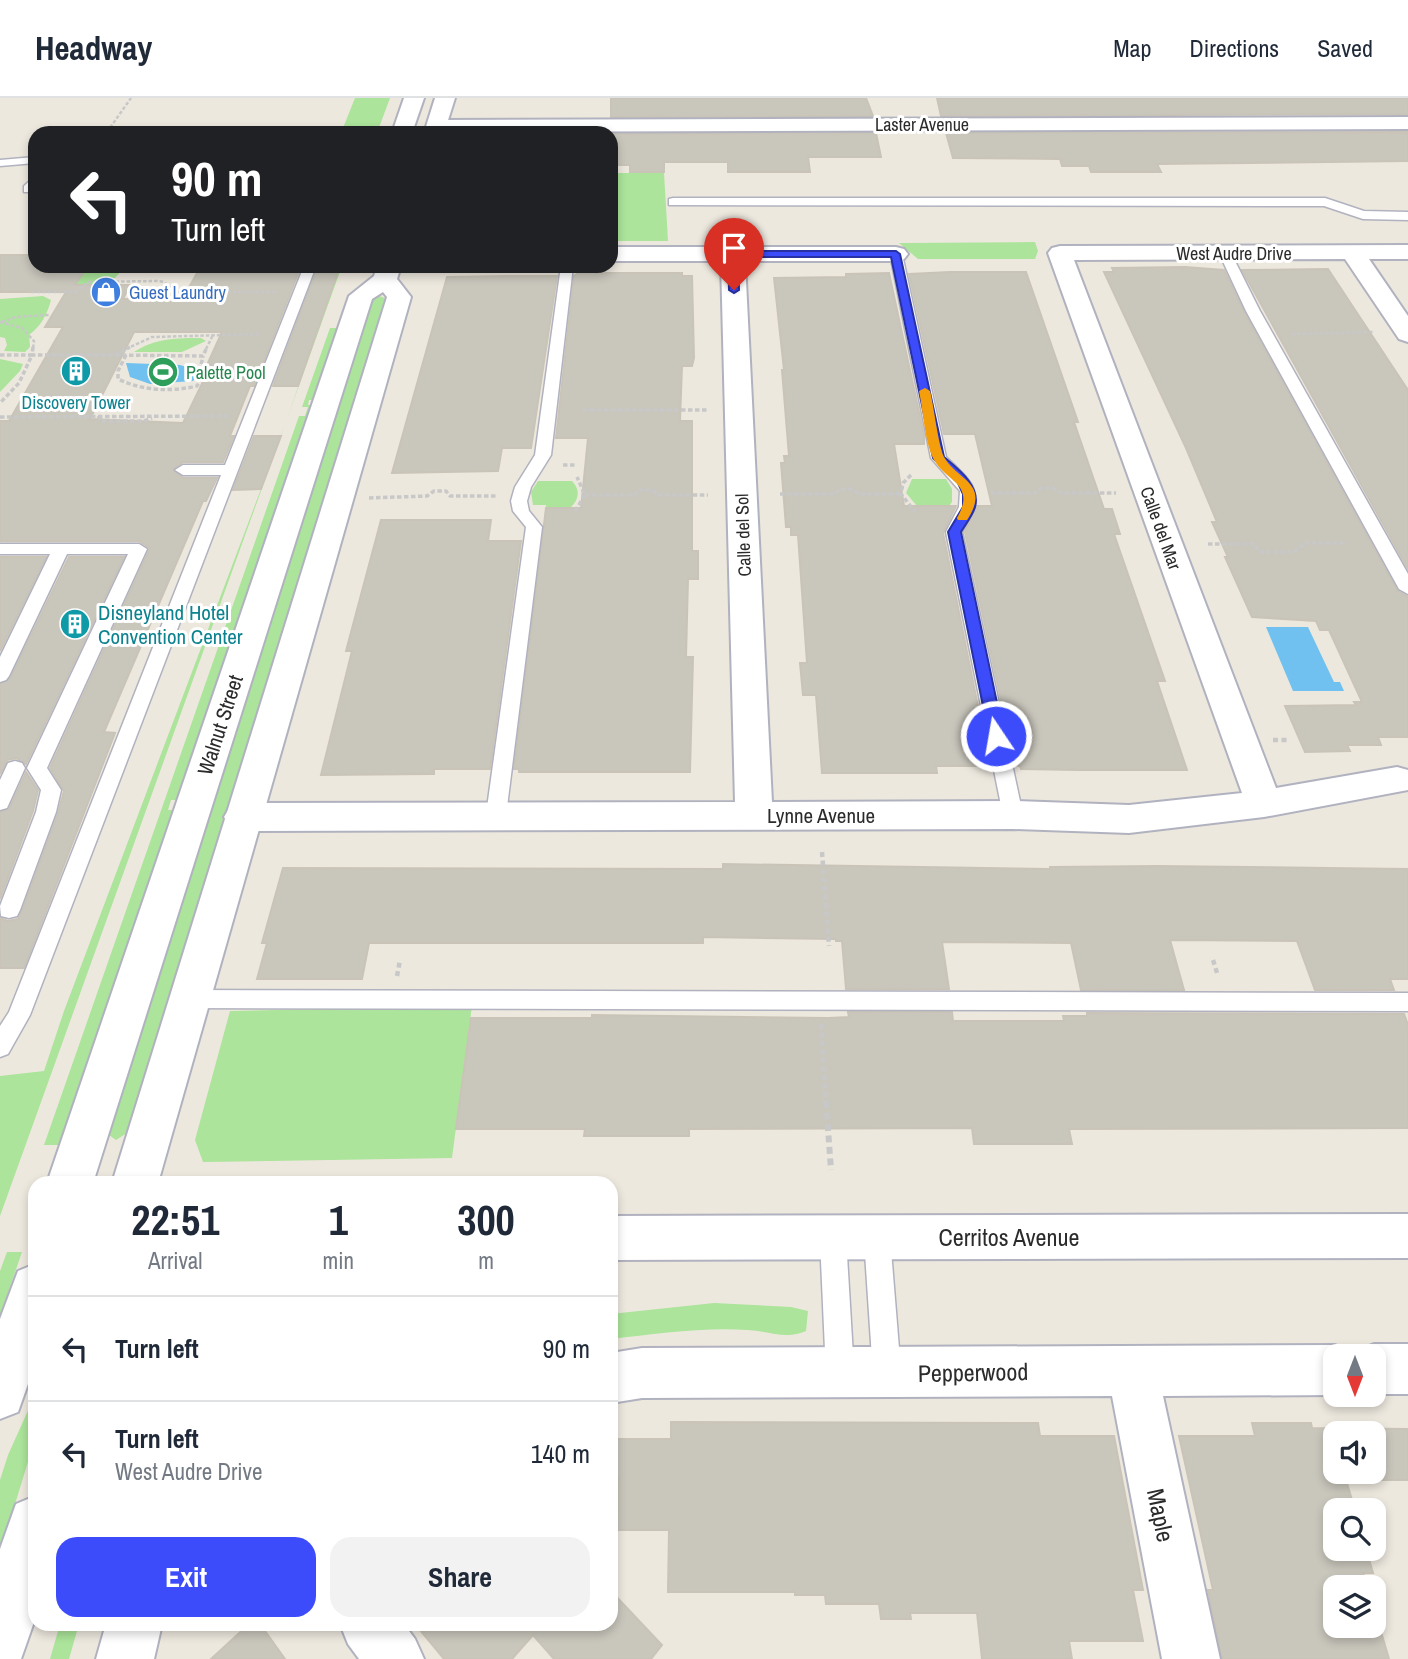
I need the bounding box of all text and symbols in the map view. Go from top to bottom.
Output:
text: Headway [35,26,152,70]
text: Map [1113,32,1151,64]
text: Directions [1189,32,1279,64]
text: Saved [1317,32,1373,64]
street label: Laster Avenue [875,112,969,137]
text: 90 m [171,145,263,211]
icon: left [56,154,147,245]
text: Turn left [171,208,265,251]
pin [704,218,764,290]
icon: arrive [715,229,753,267]
street label: West Audre Drive [1176,241,1292,266]
shop icon: Guest Laundry [89,275,123,309]
place label: Guest Laundry [129,280,226,305]
building icon: Discovery Tower [59,354,93,388]
sports icon: Palette Pool [146,355,180,389]
place label: Palette Pool [186,360,266,385]
place label: Discovery Tower [22,390,130,415]
street label: Calle del Mar [1134,483,1188,573]
street label: Calle del Sol [729,493,757,577]
place label: Disneyland Hotel Convention Center [98,598,243,651]
building icon: Disneyland Hotel Convention Center [58,607,92,641]
street label: Walnut Street [190,671,250,779]
position arrow [959,699,1033,773]
street label: Lynne Avenue [767,801,875,830]
text: 22:51 [131,1192,219,1248]
text: 1 [329,1192,348,1248]
text: 300 [457,1192,515,1248]
street label: Cerritos Avenue [939,1221,1079,1253]
text: Arrival [148,1245,203,1276]
text: min [323,1245,354,1276]
text: m [478,1245,494,1276]
icon: left [56,1330,94,1368]
text: Turn left [115,1331,199,1366]
text: 90 m [543,1331,590,1366]
north arrow [1323,1344,1386,1407]
map controls [1323,1344,1386,1638]
street label: Pepperwood [917,1355,1029,1389]
text: Turn left [115,1421,199,1456]
button: sound [1323,1421,1386,1484]
icon: left [56,1435,94,1473]
text: 140 m [531,1436,590,1471]
text: West Audre Drive [115,1456,262,1487]
street label: Maple [1140,1485,1182,1545]
button: search [1323,1498,1386,1561]
button: Exit [56,1537,316,1617]
button: Share [330,1537,590,1617]
button: layers [1323,1575,1386,1638]

